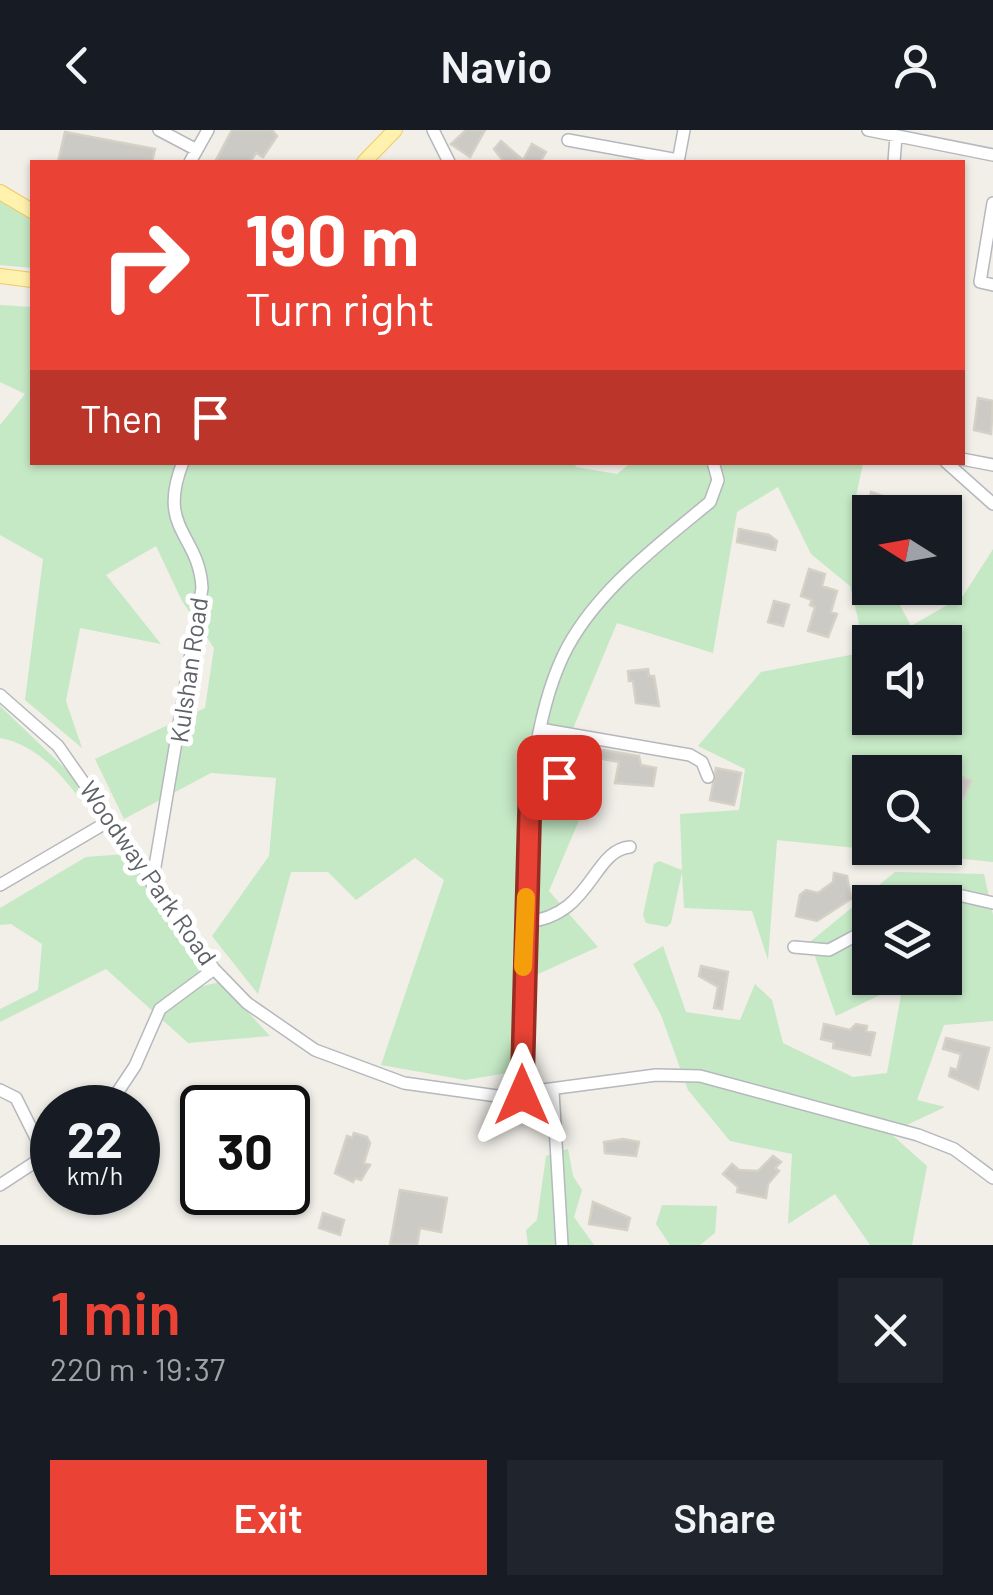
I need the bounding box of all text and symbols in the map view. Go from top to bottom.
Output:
icon: back [50,38,105,93]
text: Navio [440,38,553,92]
icon: person [888,38,943,93]
text: 190 m [245,196,419,280]
icon: right [80,200,210,330]
text: Turn right [245,281,435,335]
icon: arrive [183,390,238,445]
text: Then [80,395,163,441]
north arrow [852,495,962,605]
map controls [852,495,962,995]
street label: Kulshan Road [163,595,213,744]
button: sound [852,625,962,735]
pin [517,735,602,820]
icon: arrive [532,750,587,805]
button: search [852,755,962,865]
street label: Woodway Park Road [74,775,224,970]
button: layers [852,885,962,995]
position arrow [470,1043,574,1147]
speed limit sign: 30 [180,1085,310,1215]
text: 22 [67,1108,123,1168]
text: km/h [67,1160,123,1190]
text: 1 min [50,1275,181,1347]
button: close [838,1278,943,1383]
text: 220 m · 19:37 [50,1349,225,1387]
button: Exit [50,1460,487,1575]
button: Share [507,1460,943,1575]

